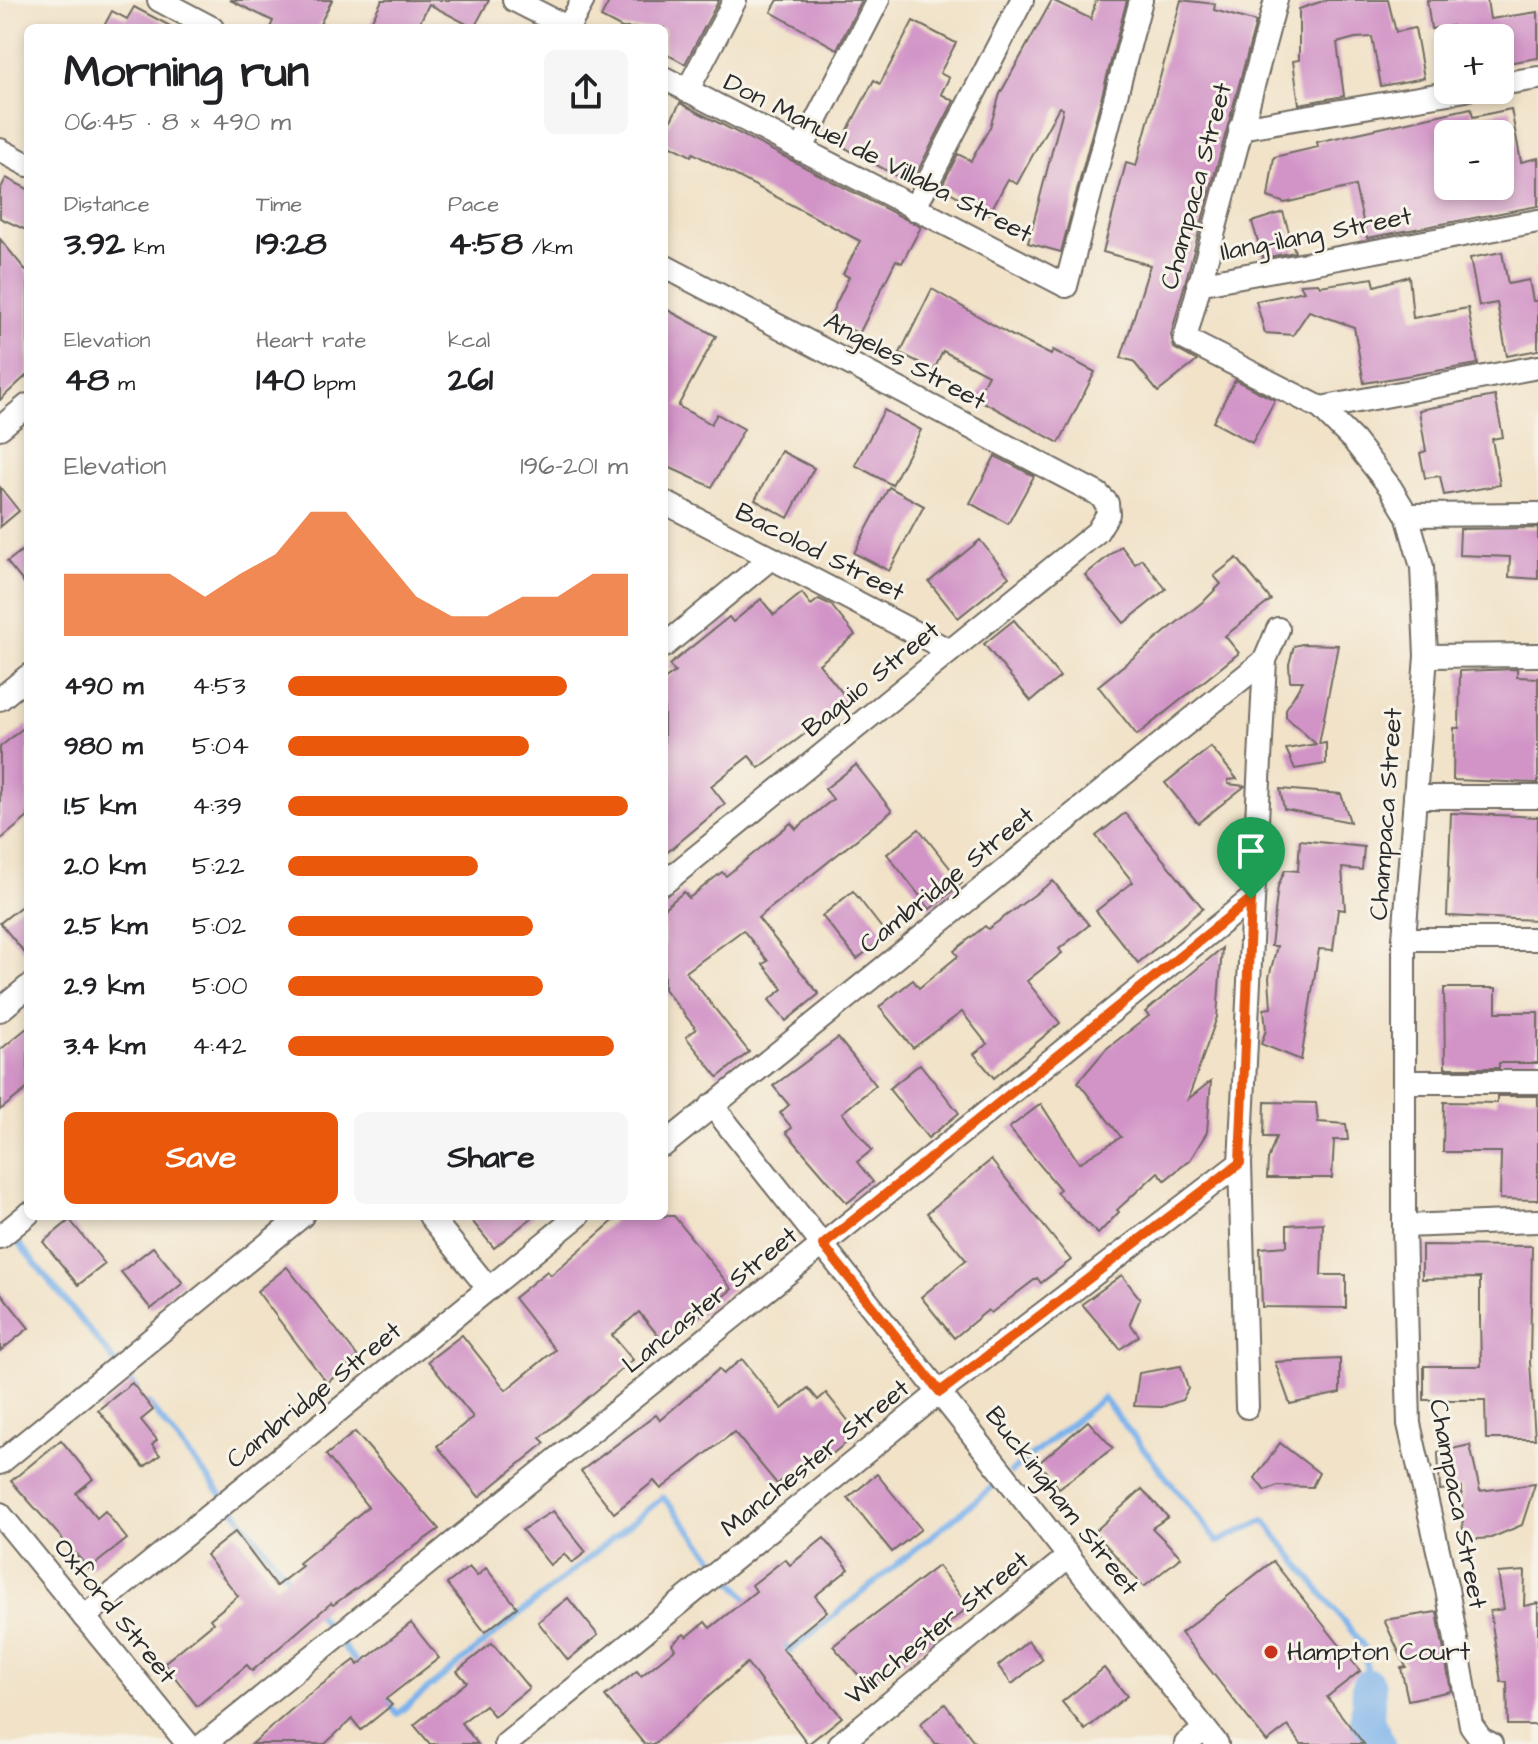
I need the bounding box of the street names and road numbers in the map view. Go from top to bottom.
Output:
street label: Don Manuel de Villaba Street [717,64,1039,252]
street label: Champaca Street [1151,78,1241,293]
street label: Ilang-ilang Street [1217,198,1416,272]
street label: Angeles Street [817,303,993,421]
street label: Bacolod Street [729,494,911,610]
street label: Baguio Street [795,612,949,747]
street label: Champaca Street [1361,706,1411,921]
street label: Cambridge Street [852,798,1044,964]
street label: Lancaster Street [615,1218,806,1382]
street label: Cambridge Street [219,1313,411,1479]
street label: Manchester Street [713,1370,918,1546]
street label: Champaca Street [1420,1396,1496,1612]
street label: Buckingham Street [975,1399,1148,1605]
street label: Oxford Street [45,1531,185,1692]
street label: Winchester Street [837,1542,1037,1714]

